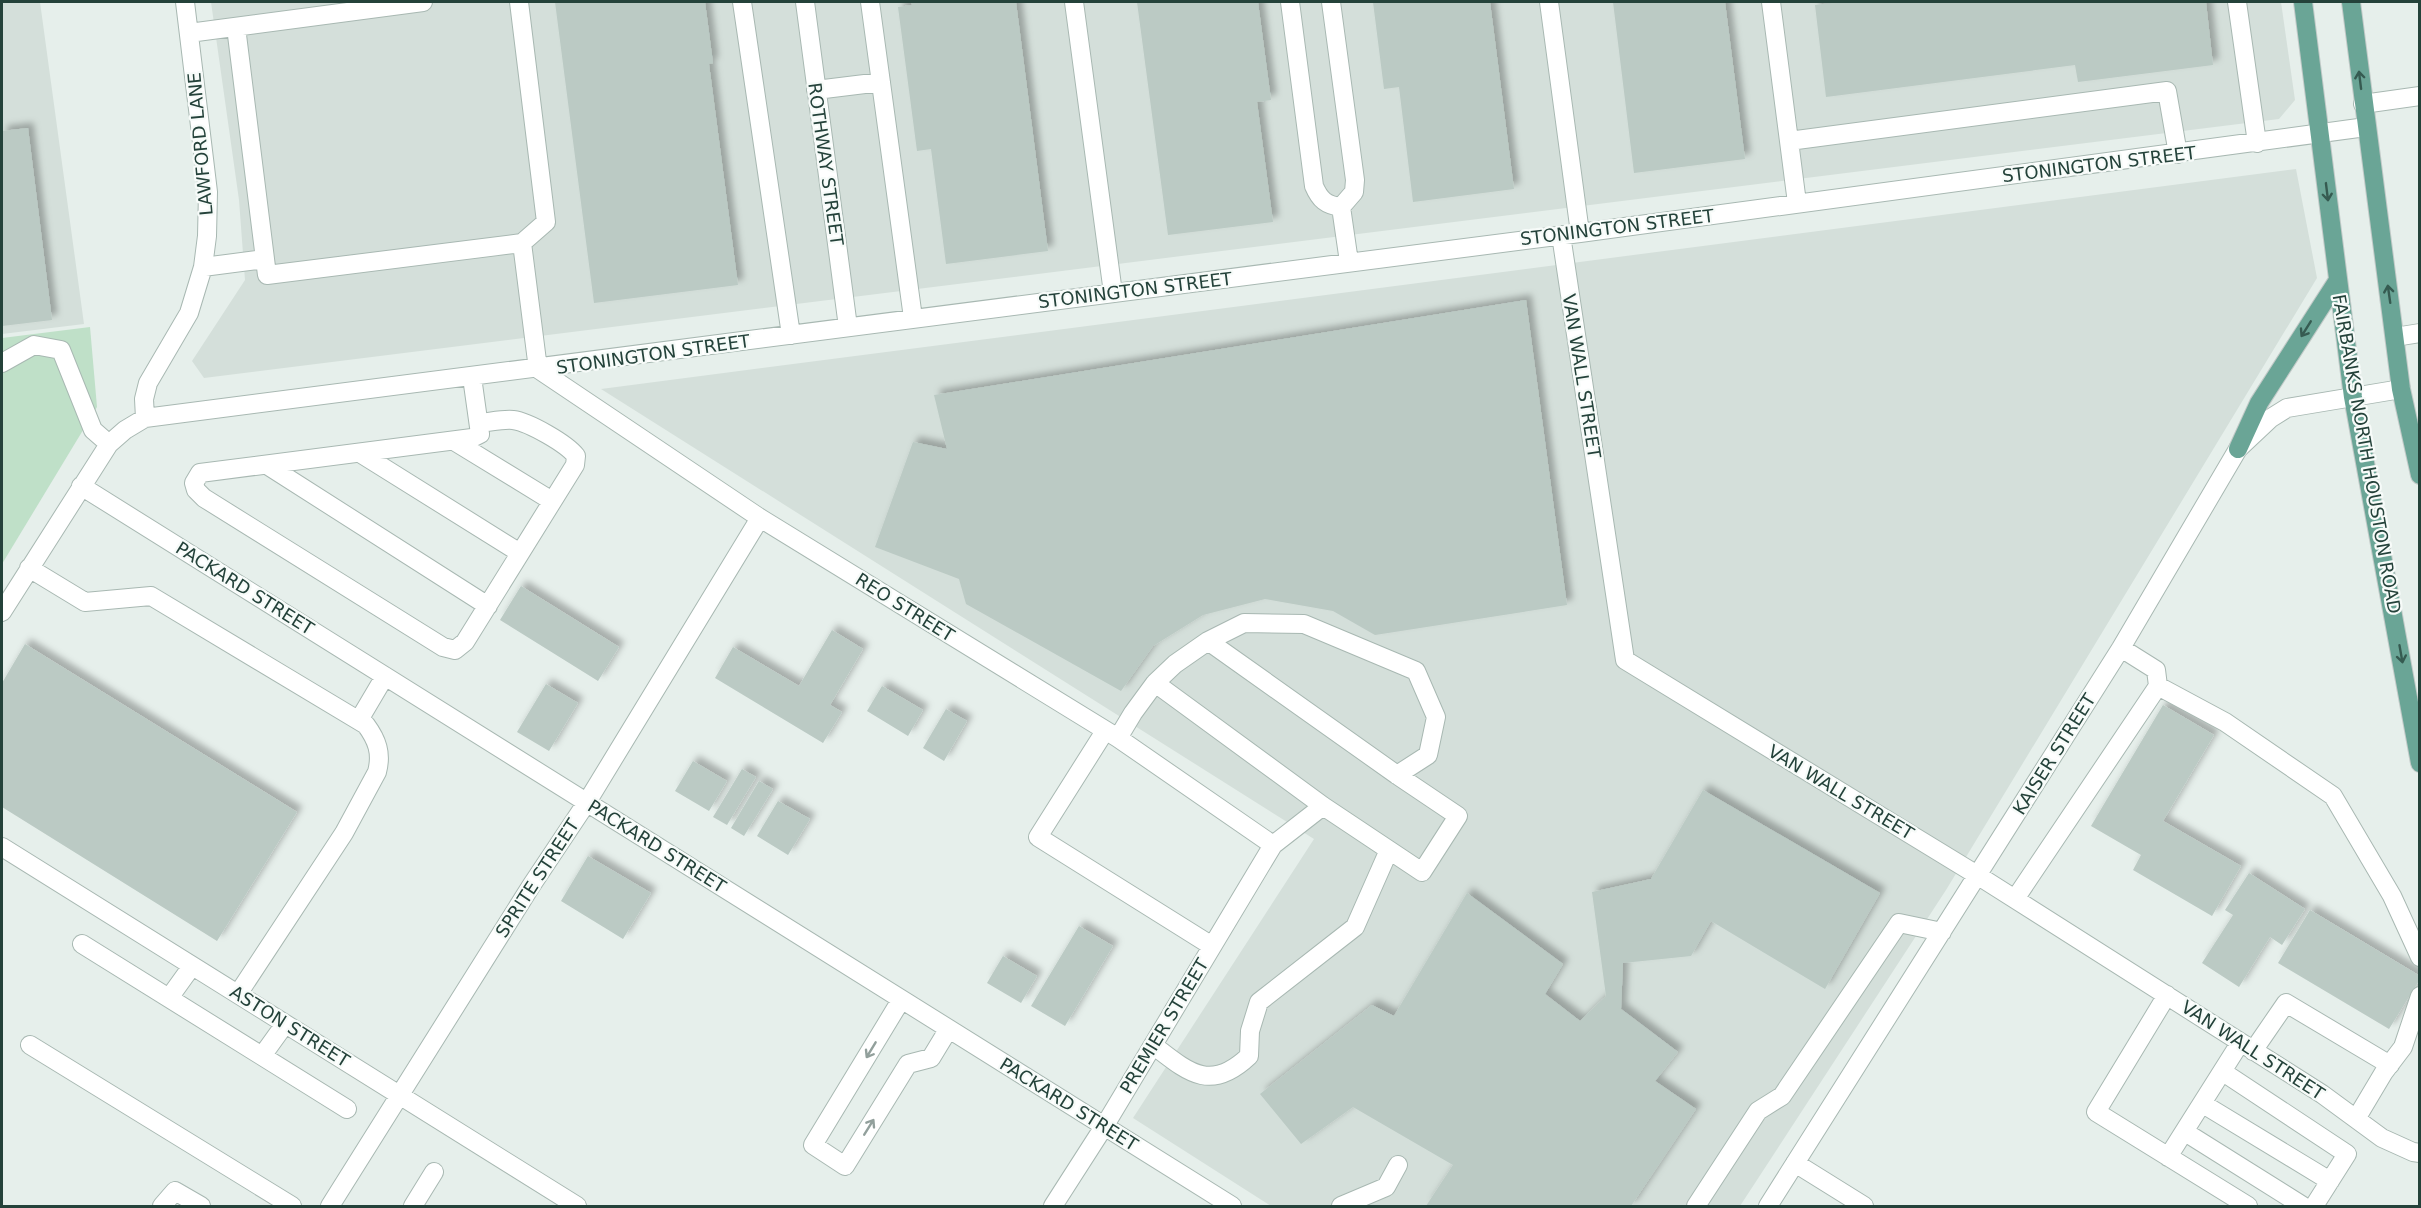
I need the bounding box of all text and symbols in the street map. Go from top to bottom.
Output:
one-way arrow [2355,70,2366,90]
street label: LAWFORD LANE [183,71,217,217]
street label: ROTHWAY STREET [804,81,848,248]
street label: STONINGTON STREET [2001,142,2198,186]
one-way arrow [2322,181,2333,201]
street label: STONINGTON STREET [1519,205,1716,249]
street label: STONINGTON STREET [1037,268,1234,312]
one-way arrow [2383,284,2394,304]
street label: VAN WALL STREET [1559,292,1606,461]
street label: FAIRBANKS NORTH HOUSTON ROAD [2329,293,2405,615]
one-way arrow [2300,320,2312,337]
street label: STONINGTON STREET [555,330,752,378]
street label: PACKARD STREET [172,537,319,640]
street label: REO STREET [852,568,959,646]
one-way arrow [2396,643,2407,663]
street label: KAISER STREET [2008,689,2100,818]
street label: VAN WALL STREET [1764,740,1919,844]
street label: PACKARD STREET [584,795,731,898]
street label: SPRITE STREET [491,814,584,941]
street label: PREMIER STREET [1115,954,1213,1097]
street label: ASTON STREET [226,981,354,1072]
street label: VAN WALL STREET [2178,996,2329,1105]
one-way arrow [864,1041,876,1058]
street label: PACKARD STREET [996,1053,1143,1156]
one-way arrow [864,1119,876,1136]

